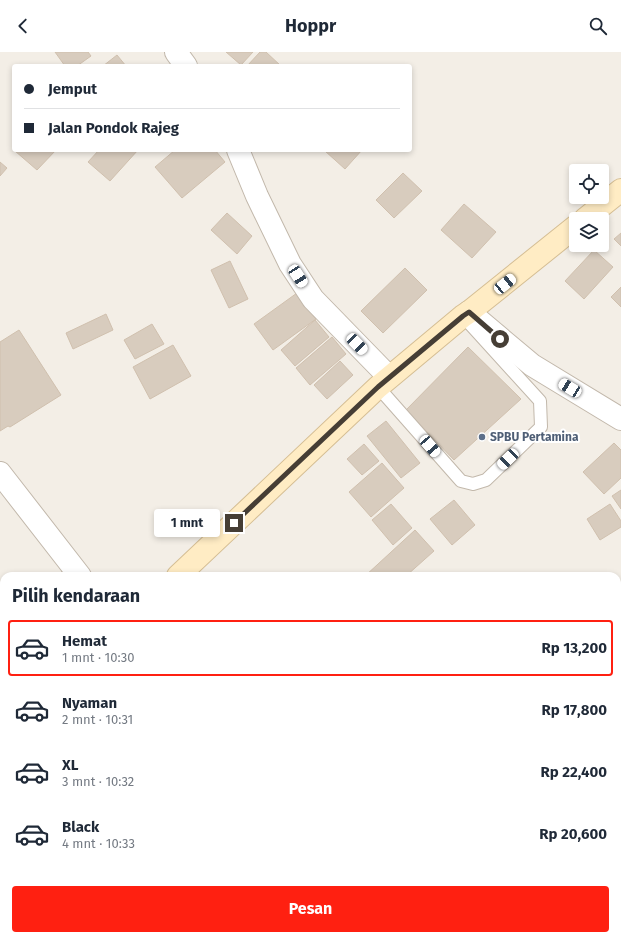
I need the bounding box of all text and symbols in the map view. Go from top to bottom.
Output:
icon: back [12,15,34,37]
text: Hoppr [285,15,336,37]
icon: search [587,15,609,37]
text: Jemput [48,80,97,98]
text: Jalan Pondok Rajeg [48,119,179,137]
map controls [569,164,609,252]
button: locate [569,164,609,204]
button: layers [569,212,609,252]
car [286,263,310,289]
car [492,272,518,296]
route start [491,330,509,348]
car [344,331,370,357]
car [557,377,583,399]
place label: SPBU Pertamina [490,430,579,444]
marker: SPBU Pertamina [477,432,487,442]
car [418,433,442,459]
car [495,446,521,472]
callout: 1 mnt [154,509,220,537]
route end [225,514,243,532]
text: 1 mnt [171,515,203,530]
text: Pilih kendaraan [12,585,140,607]
icon: car [14,630,50,666]
text: Hemat [62,632,107,650]
text: Rp 13,200 [542,639,607,657]
text: 1 mnt · 10:30 [62,650,134,665]
icon: car [14,692,50,728]
text: Nyaman [62,694,117,712]
text: Rp 17,800 [541,701,607,719]
text: 2 mnt · 10:31 [62,712,133,727]
icon: car [14,754,50,790]
text: XL [62,756,78,774]
text: Rp 22,400 [540,763,607,781]
text: 3 mnt · 10:32 [62,774,134,789]
icon: car [14,816,50,852]
text: Black [62,818,99,836]
text: Rp 20,600 [539,825,607,843]
text: 4 mnt · 10:33 [62,836,135,851]
button: Pesan [12,886,609,932]

